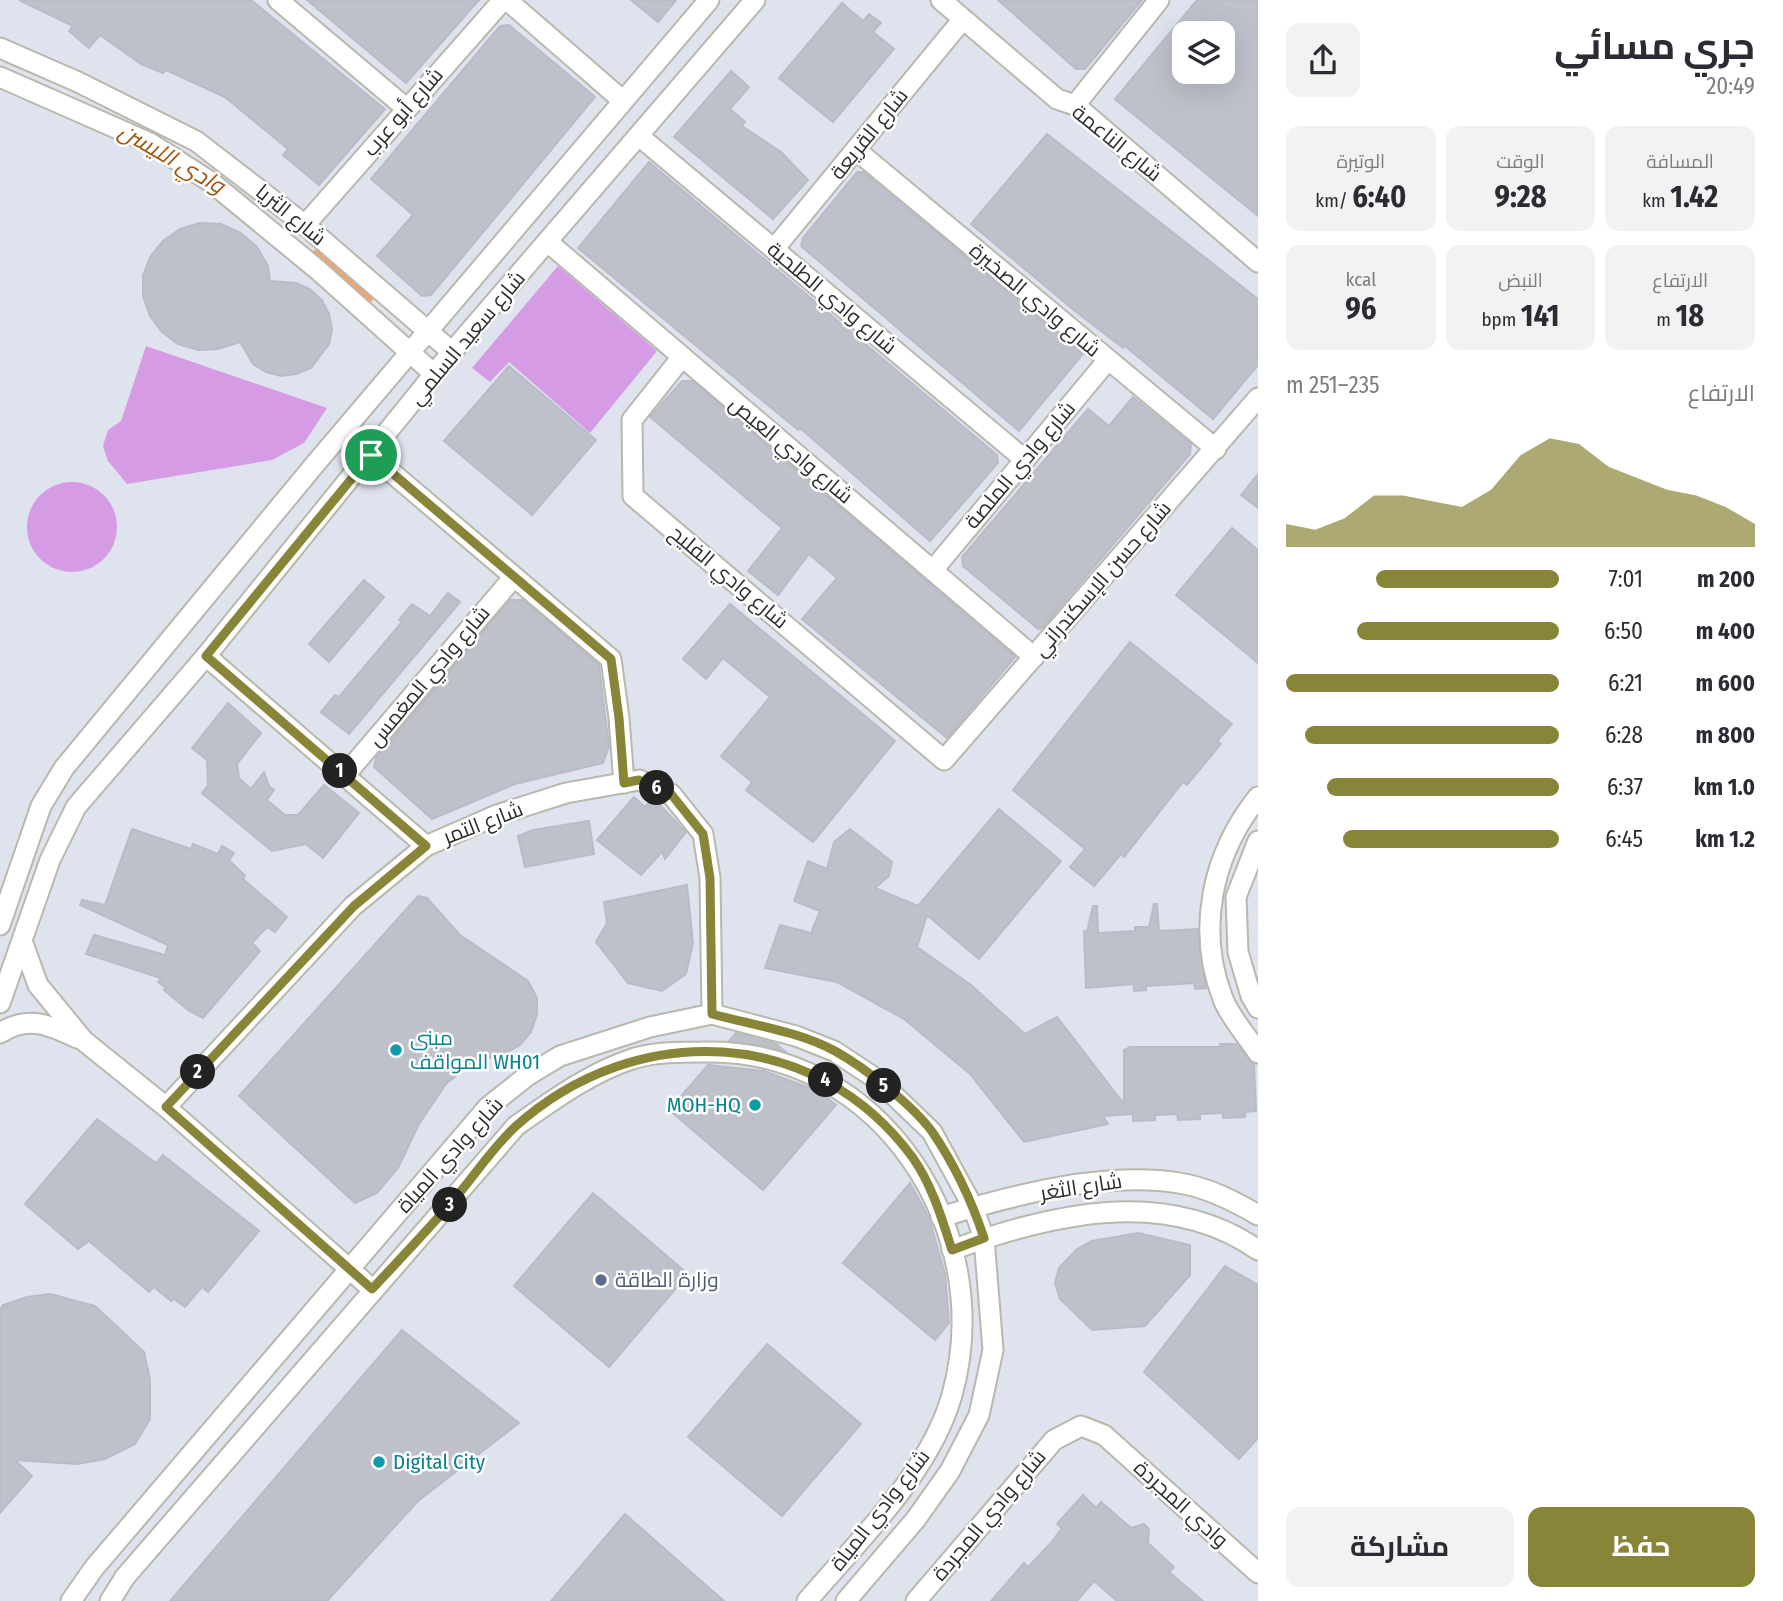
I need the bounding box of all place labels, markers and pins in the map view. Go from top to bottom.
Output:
pin [341,425,401,485]
pin: 1 [322,754,358,788]
pin: 6 [640,770,674,806]
place label: مبنى المواقف WH01 [410,1025,540,1075]
marker: مبنى المواقف WH01 [388,1042,404,1058]
pin: 2 [180,1054,216,1090]
pin: 4 [808,1062,844,1098]
pin: 5 [866,1068,902,1104]
place label: MOH-HQ [667,1092,741,1118]
marker: MOH-HQ [747,1097,763,1113]
pin: 3 [433,1188,468,1222]
place label: وزارة الطاقة [615,1267,719,1293]
marker: وزارة الطاقة [593,1272,609,1288]
place label: Digital City [393,1449,486,1475]
marker: Digital City [371,1454,387,1470]

